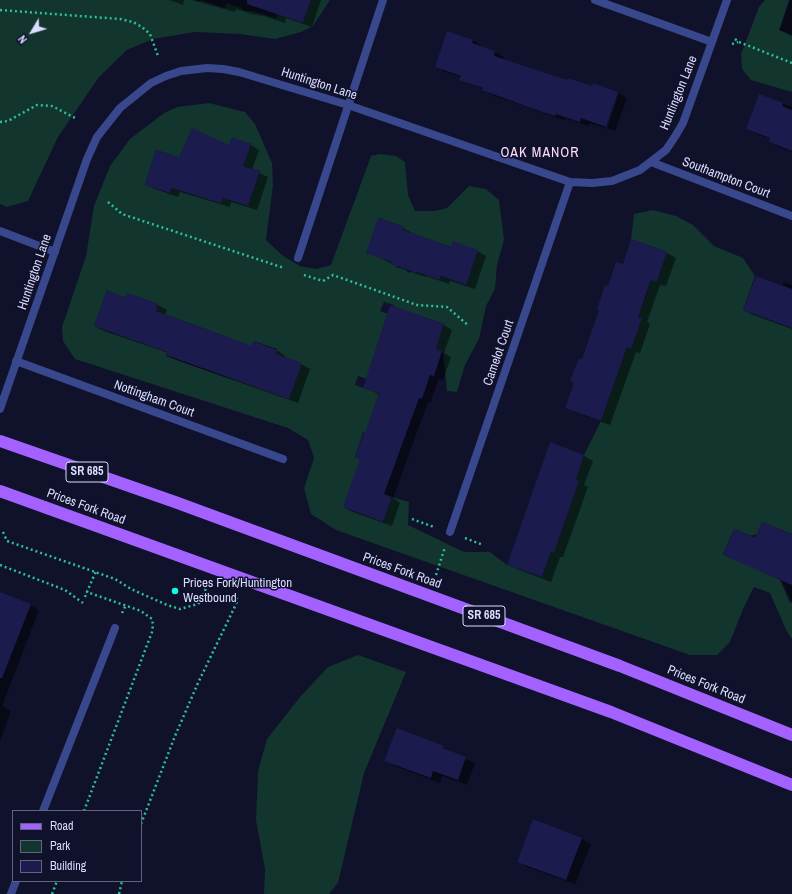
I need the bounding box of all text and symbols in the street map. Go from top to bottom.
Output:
north arrow [12,12,52,52]
text: N [15,33,30,46]
street label: Huntington Lane [657,54,701,132]
street label: Huntington Lane [279,64,359,104]
district label: OAK MANOR [500,145,580,161]
street label: Southampton Court [680,154,772,202]
street label: Huntington Lane [15,232,55,312]
street label: Camelot Court [480,318,518,388]
street label: Nottingham Court [112,377,196,421]
road number: SR 685 [66,462,108,482]
street label: Prices Fork Road [45,486,127,528]
street label: Prices Fork Road [361,550,443,592]
place label: Prices Fork/Huntington Westbound [183,576,292,607]
marker: Prices Fork/Huntington Westbound [170,586,180,596]
road number: SR 685 [463,606,505,626]
street label: Prices Fork Road [665,662,747,708]
legend [12,810,142,882]
text: Road [50,818,74,834]
text: Park [50,838,70,854]
text: Building [50,858,86,874]

